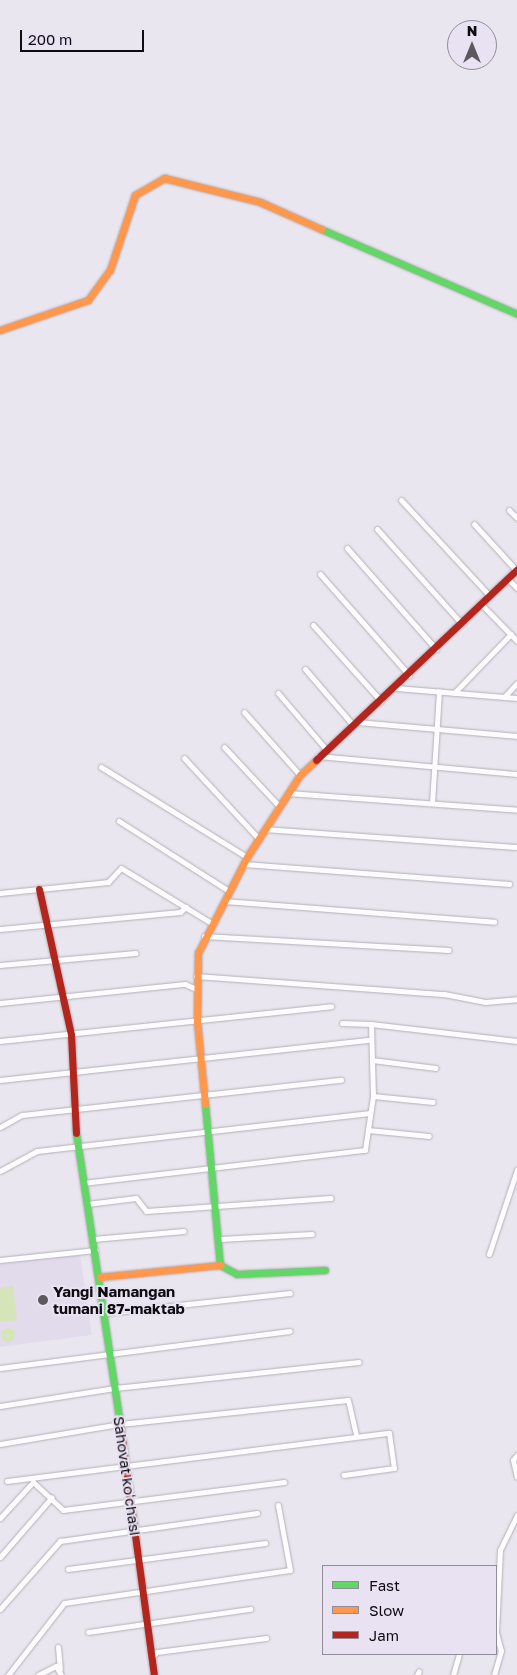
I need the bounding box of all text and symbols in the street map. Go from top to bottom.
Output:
scale bar [22,20,146,52]
north arrow [447,20,497,70]
text: N [467,22,477,39]
text: 200 m [28,30,72,48]
place label: Yangi Namangan tumani 87-maktab [53,1282,185,1317]
marker: Yangi Namangan tumani 87-maktab [37,1294,49,1306]
street label: Sahovat koʻchasi [110,1415,144,1537]
legend [322,1565,497,1655]
text: Fast [369,1576,400,1594]
text: Slow [369,1601,404,1619]
text: Jam [369,1626,399,1644]

